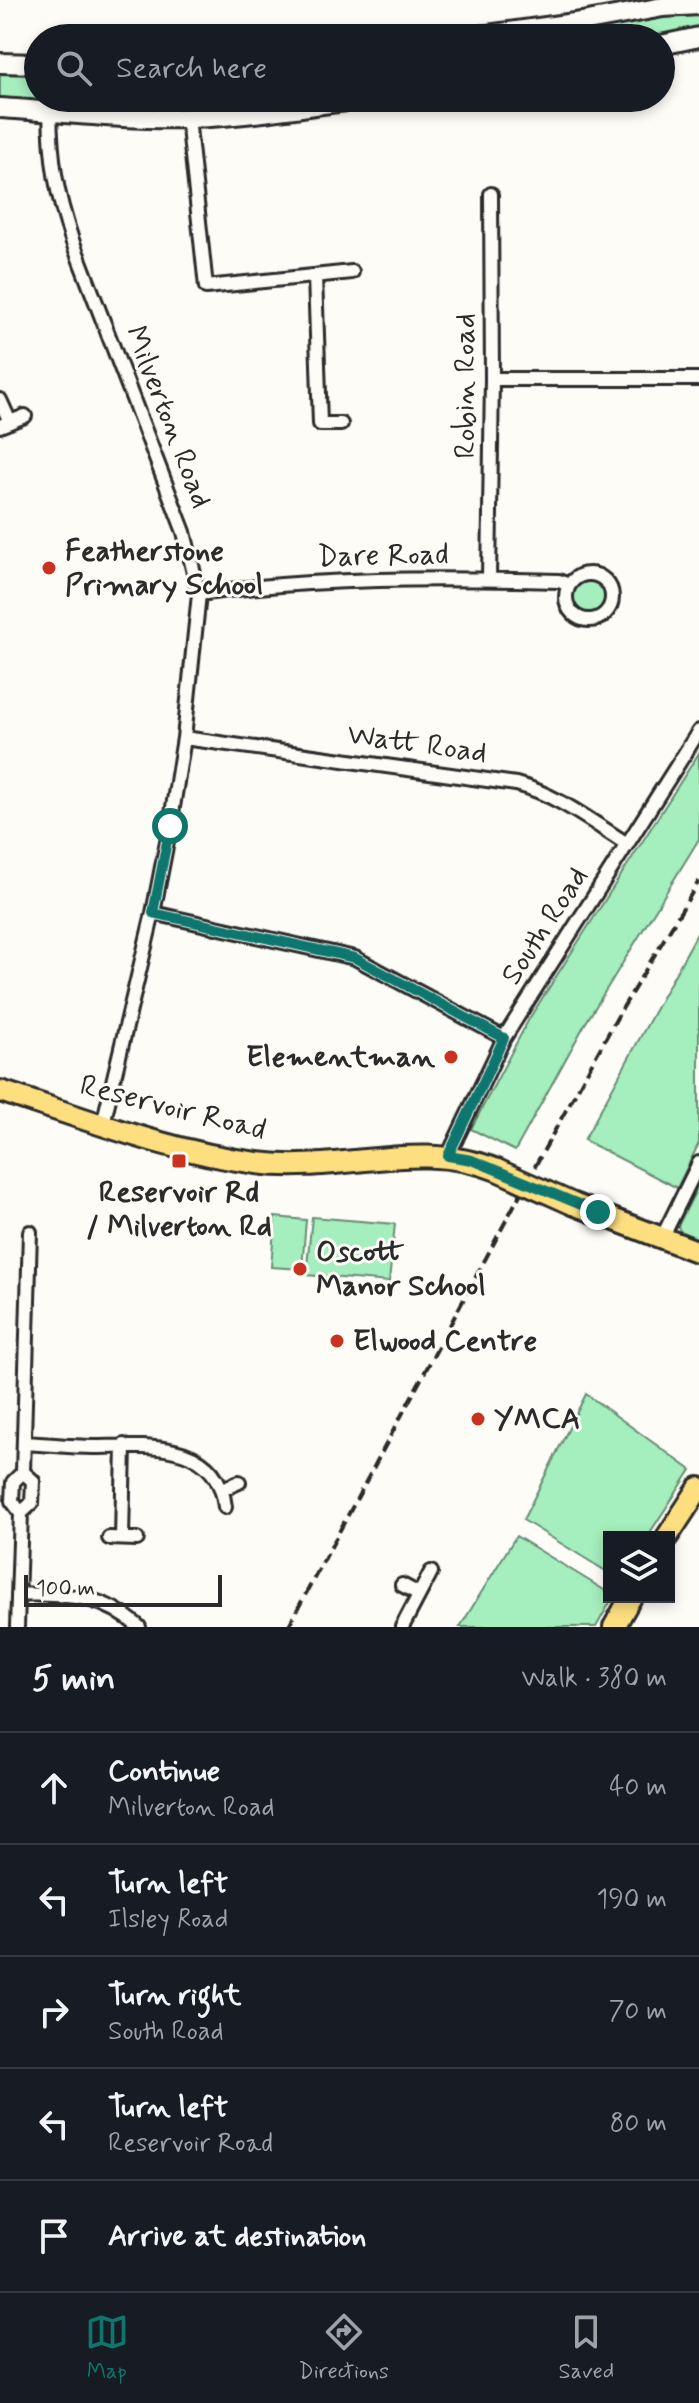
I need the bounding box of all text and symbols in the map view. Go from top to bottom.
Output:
search box [24,24,675,112]
icon: search [52,46,96,90]
text: Search here [116,49,267,88]
street label: Robin Road [446,313,485,459]
street label: Milverton Road [115,320,221,514]
place label: Featherstone Primary School [65,532,263,605]
street label: Dare Road [317,535,449,577]
marker: Featherstone Primary School [40,559,58,577]
street label: Watt Road [345,715,489,773]
route start [152,808,188,844]
street label: South Road [492,859,598,993]
place label: Elementman [246,1038,435,1077]
marker: Elementman [442,1048,460,1066]
street label: Reservoir Road [76,1066,270,1150]
marker: Reservoir Rd / Milverton Rd [170,1152,188,1170]
place label: Reservoir Rd / Milverton Rd [86,1173,272,1246]
route end [580,1194,616,1230]
place label: Oscott Manor School [316,1233,486,1306]
marker: Oscott Manor School [291,1260,309,1278]
place label: Elwood Centre [353,1322,537,1361]
marker: Elwood Centre [328,1332,346,1350]
place label: YMCA [494,1400,580,1439]
marker: YMCA [469,1410,487,1428]
map controls [603,1531,675,1603]
button: layers [603,1531,675,1603]
scale bar [24,1571,222,1607]
text: 100 m [36,1575,95,1603]
text: 5 min [32,1657,115,1702]
text: Walk · 380 m [521,1662,667,1696]
text: Continue [108,1752,220,1791]
icon: ahead [32,1766,76,1810]
text: 40 m [609,1771,667,1805]
text: Milverton Road [108,1791,275,1825]
text: Turn left [108,1864,228,1903]
icon: left [32,1878,76,1922]
text: 190 m [597,1883,667,1917]
text: Ilsley Road [108,1903,228,1937]
text: Turn right [108,1976,241,2015]
icon: right [32,1990,76,2034]
text: 70 m [609,1995,667,2029]
text: South Road [108,2015,224,2049]
text: Turn left [108,2088,228,2127]
icon: left [32,2102,76,2146]
text: 80 m [610,2107,667,2141]
text: Reservoir Road [108,2127,273,2161]
icon: arrive [32,2214,76,2258]
text: Arrive at destination [108,2217,366,2256]
tab: Map [85,2310,129,2386]
tab: Directions [298,2310,389,2386]
tab: Saved [559,2310,614,2386]

